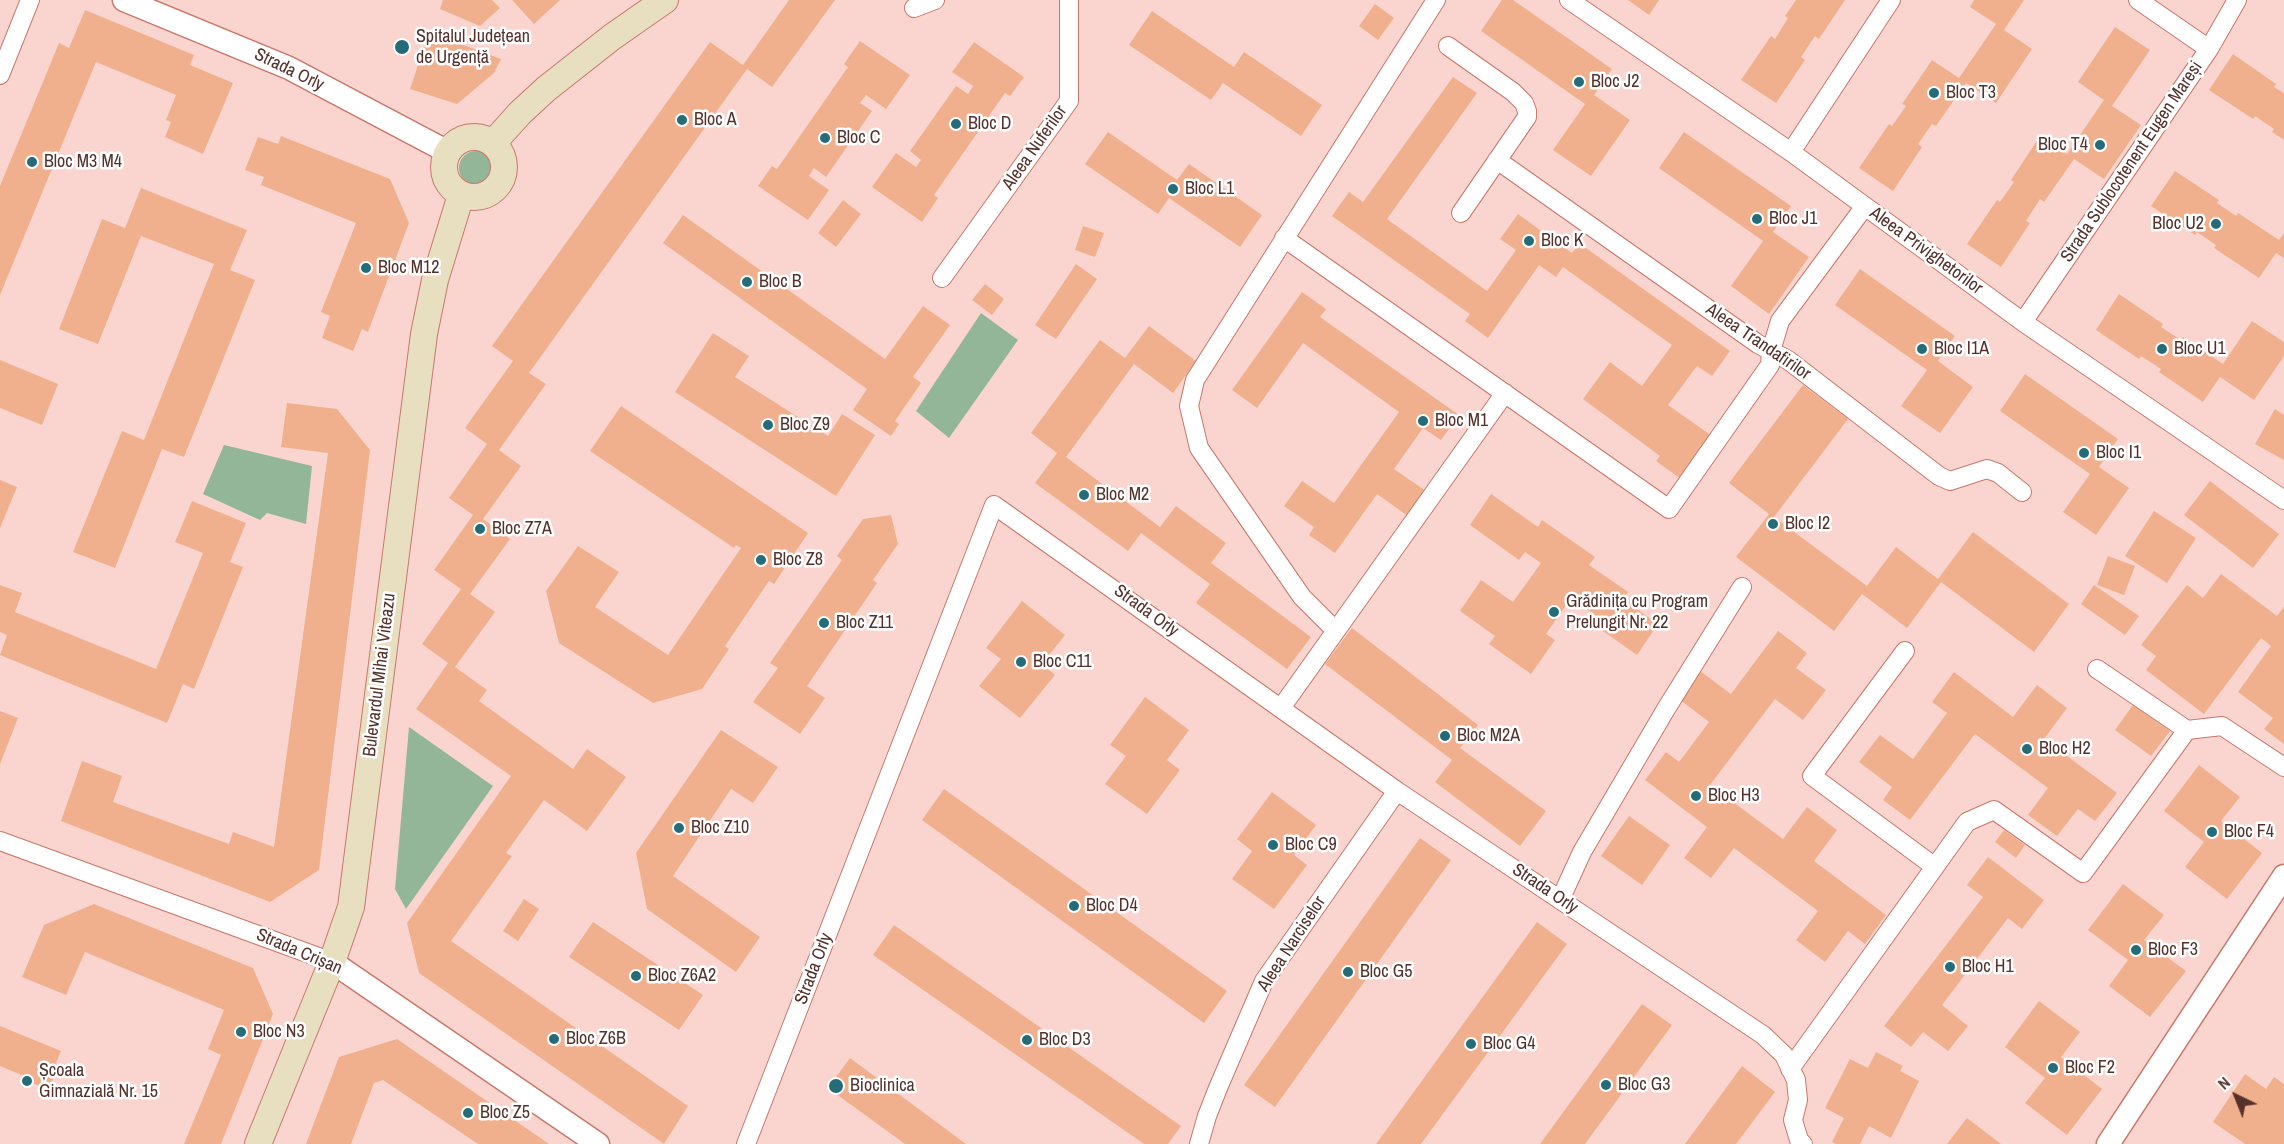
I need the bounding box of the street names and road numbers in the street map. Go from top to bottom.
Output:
street label: Strada Orly [251,44,327,96]
street label: Strada Sublocotenent Eugen Mareși [2057,57,2207,267]
street label: Aleea Nuferilor [998,101,1072,195]
street label: Aleea Privighetorilor [1865,203,1987,299]
street label: Aleea Trandafirilor [1702,299,1814,385]
street label: Strada Orly [1109,580,1183,642]
street label: Bulevardul Mihai Viteazu [359,592,401,758]
street label: Strada Orly [1508,859,1582,919]
street label: Aleea Narciselor [1253,892,1331,996]
street label: Strada Crișan [253,924,345,980]
street label: Strada Orly [791,930,837,1008]

